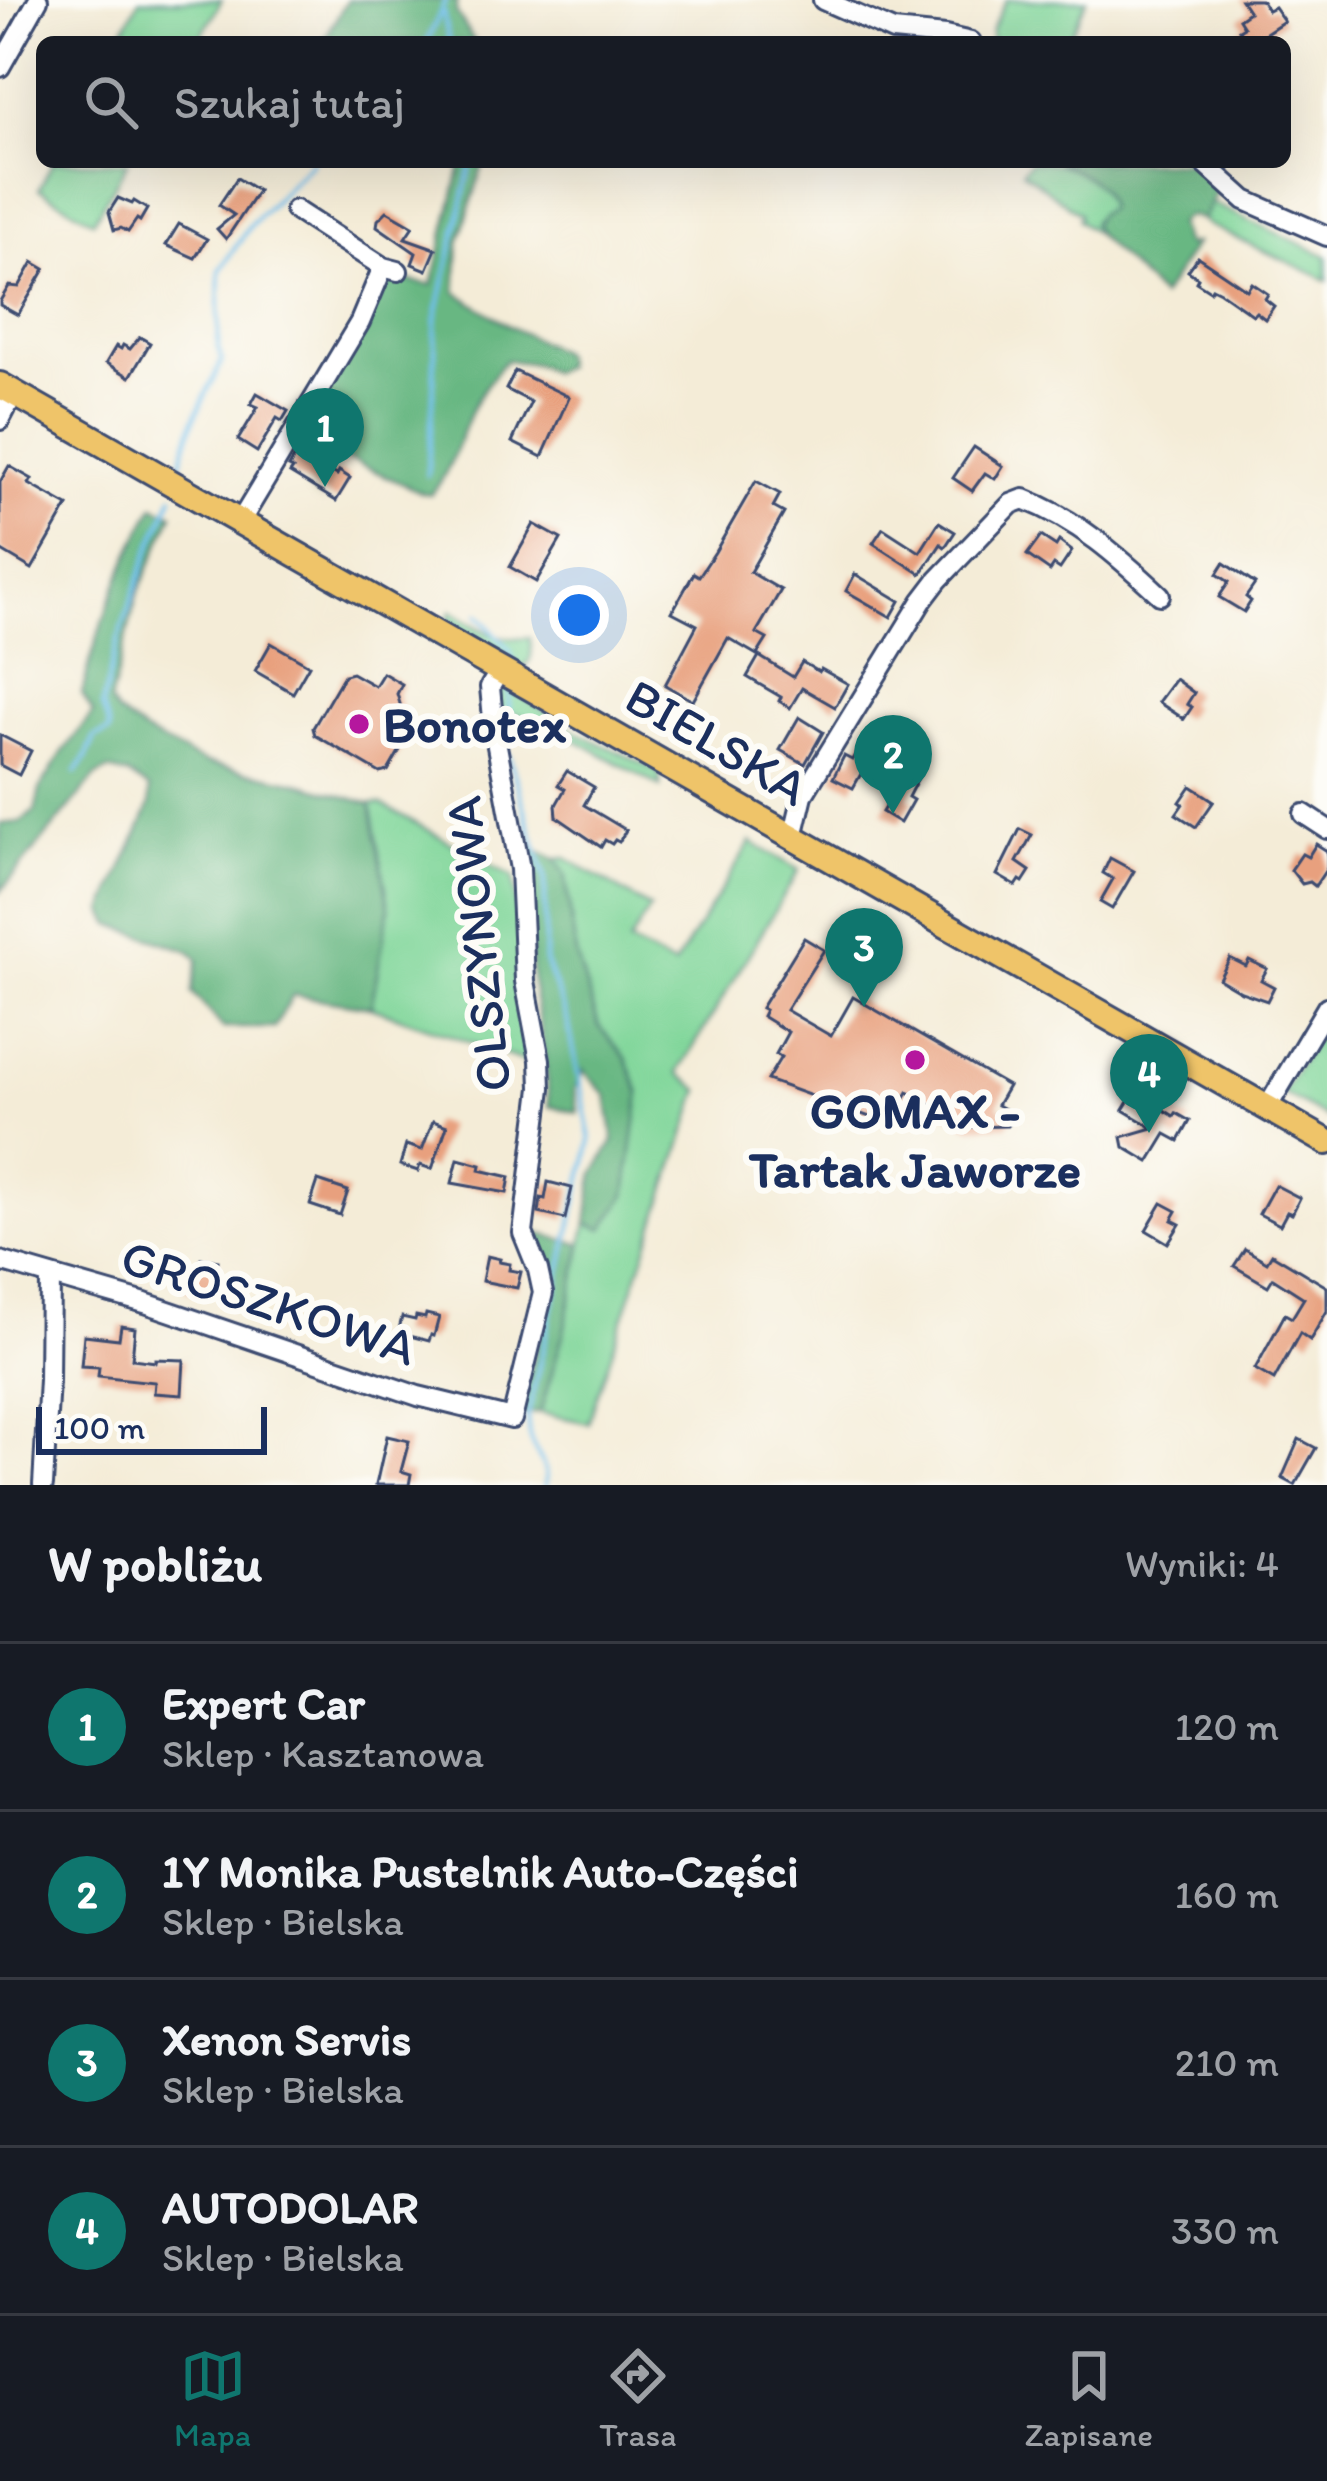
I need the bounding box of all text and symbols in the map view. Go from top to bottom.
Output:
search box [36,36,1291,168]
icon: search [78,69,144,135]
text: Szukaj tutaj [174,75,405,129]
pin: 1 [286,388,364,487]
your location [549,585,609,645]
street label: BIELSKA [615,666,819,818]
place label: Bonotex [383,694,566,755]
marker: Bonotex [346,711,372,737]
pin: 2 [854,715,932,814]
street label: OLSZYNOWA [432,793,524,1095]
pin: 3 [825,908,903,1007]
pin: 4 [1110,1034,1188,1133]
marker: GOMAX - Tartak Jaworze [902,1047,928,1073]
place label: GOMAX - Tartak Jaworze [748,1080,1081,1200]
street label: GROSZKOWA [114,1226,424,1378]
scale bar [36,1401,267,1454]
text: 100 m [54,1408,145,1447]
text: W pobliżu [48,1533,262,1594]
text: Wyniki: 4 [1125,1540,1279,1587]
text: Expert Car [162,1676,365,1730]
text: 1 [78,1703,96,1750]
text: 120 m [1175,1703,1279,1750]
text: Sklep · Kasztanowa [162,1730,484,1777]
text: 1Y Monika Pustelnik Auto-Części [162,1844,798,1898]
text: 2 [77,1871,97,1918]
text: 160 m [1175,1871,1279,1918]
text: Sklep · Bielska [162,1898,404,1945]
text: Xenon Servis [162,2012,411,2066]
text: 3 [76,2039,98,2086]
text: 210 m [1175,2039,1279,2086]
text: Sklep · Bielska [162,2066,404,2113]
text: AUTODOLAR [162,2180,418,2234]
text: 4 [75,2207,99,2254]
text: 330 m [1171,2207,1279,2254]
text: Sklep · Bielska [162,2234,404,2281]
tab: Mapa [174,2343,251,2454]
tab: Trasa [599,2343,677,2454]
tab: Zapisane [1025,2343,1153,2454]

